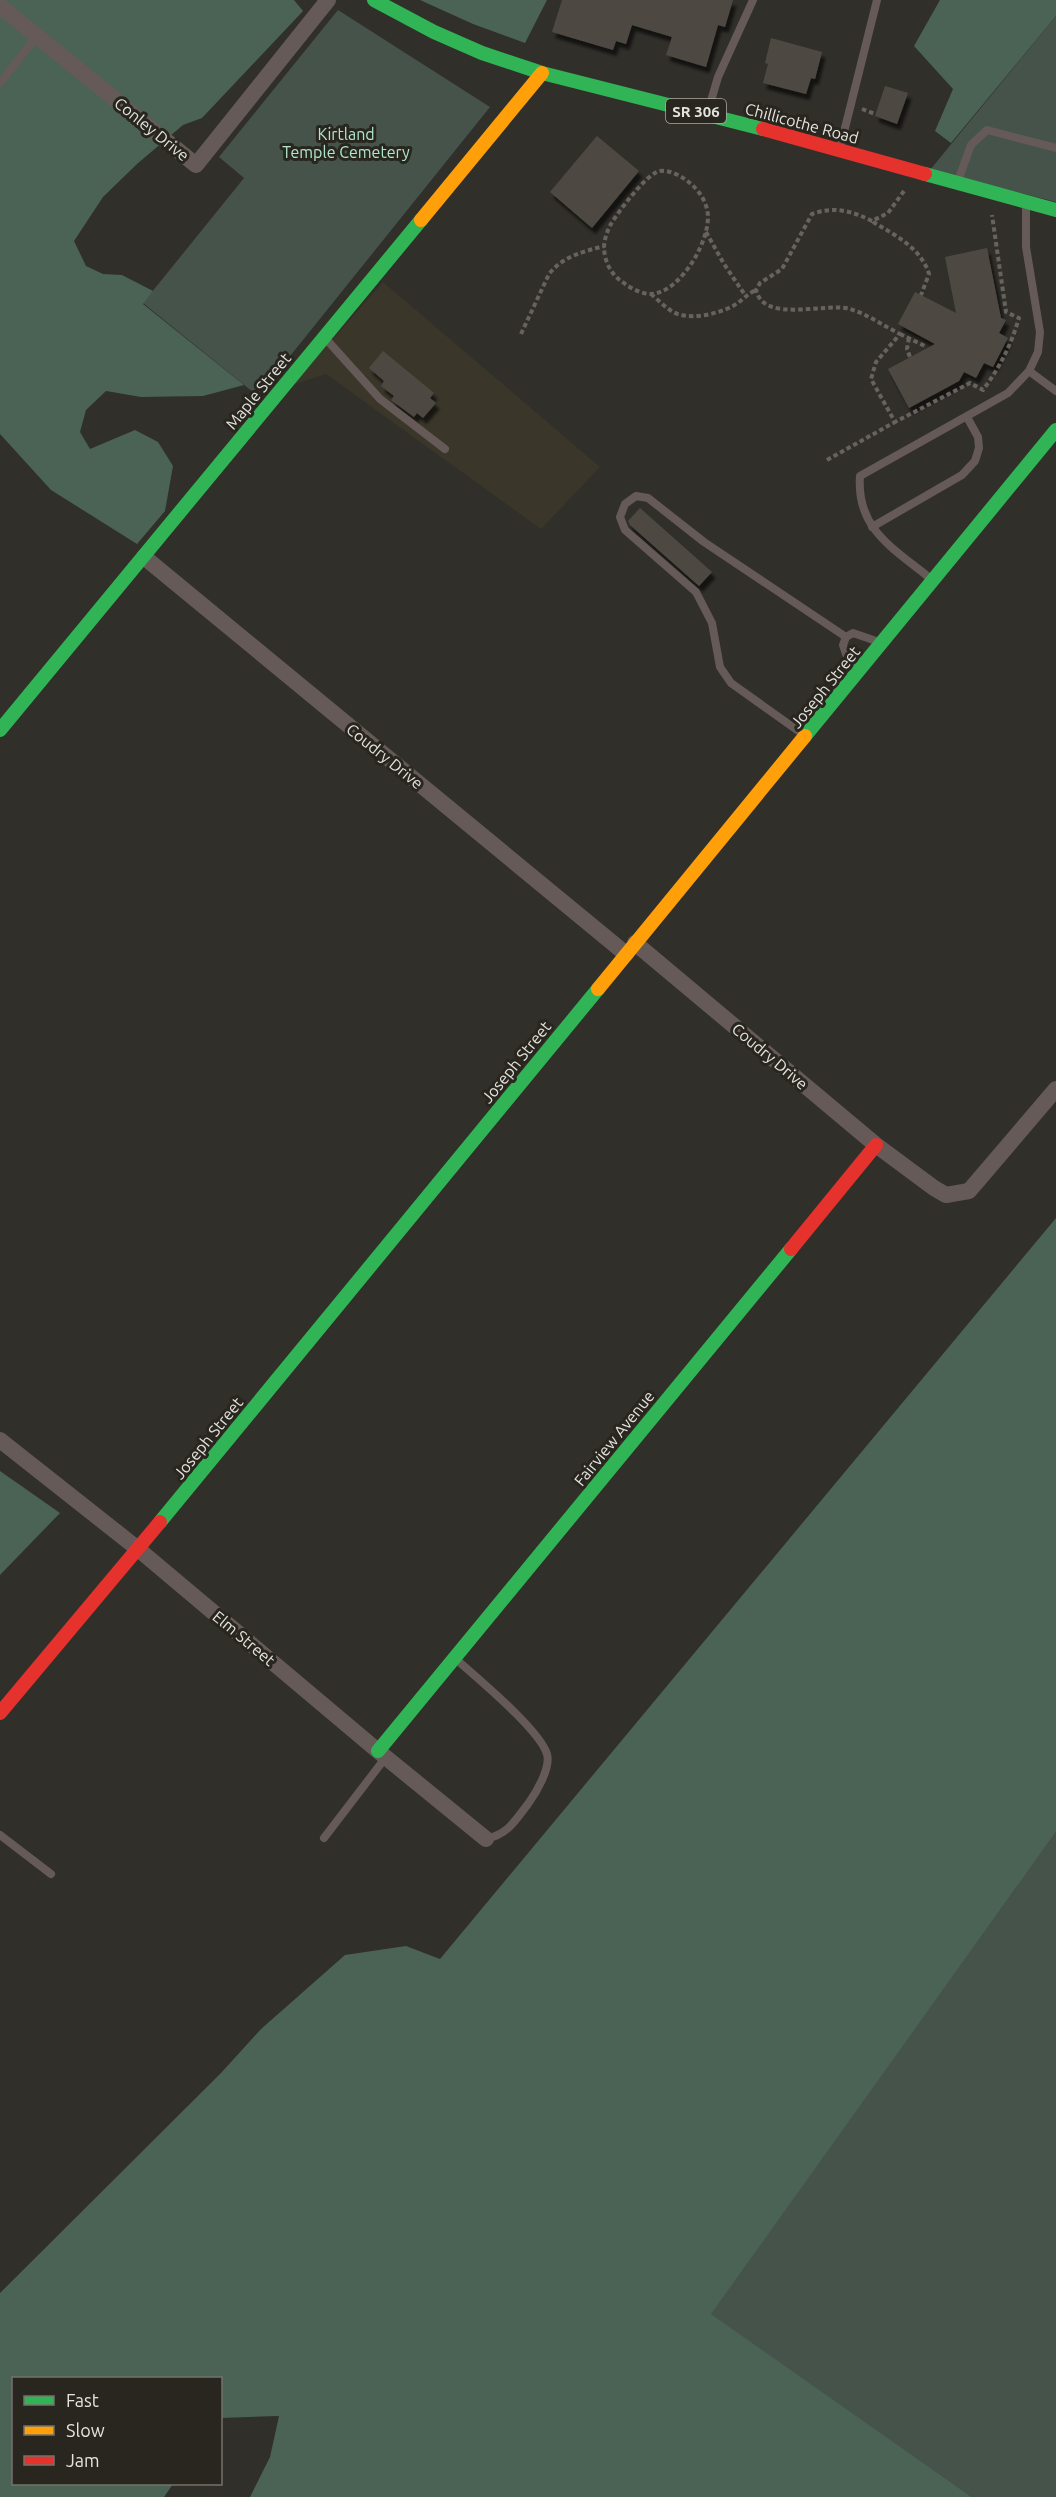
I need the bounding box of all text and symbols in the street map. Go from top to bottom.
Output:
street label: Conley Drive [111,94,193,164]
road number: SR 306 [666,99,726,123]
street label: Chillicothe Road [743,99,861,147]
park label: Kirtland Temple Cemetery [282,125,410,161]
street label: Maple Street [222,349,295,433]
street label: Joseph Street [787,642,864,731]
street label: Coudry Drive [343,720,427,792]
street label: Joseph Street [478,1017,555,1106]
street label: Coudry Drive [728,1019,812,1093]
street label: Fairview Avenue [570,1387,658,1489]
street label: Joseph Street [170,1393,247,1482]
street label: Elm Street [209,1607,279,1670]
legend [12,2377,222,2485]
text: Fast [66,2390,99,2410]
text: Slow [66,2420,105,2440]
text: Jam [66,2450,100,2470]

